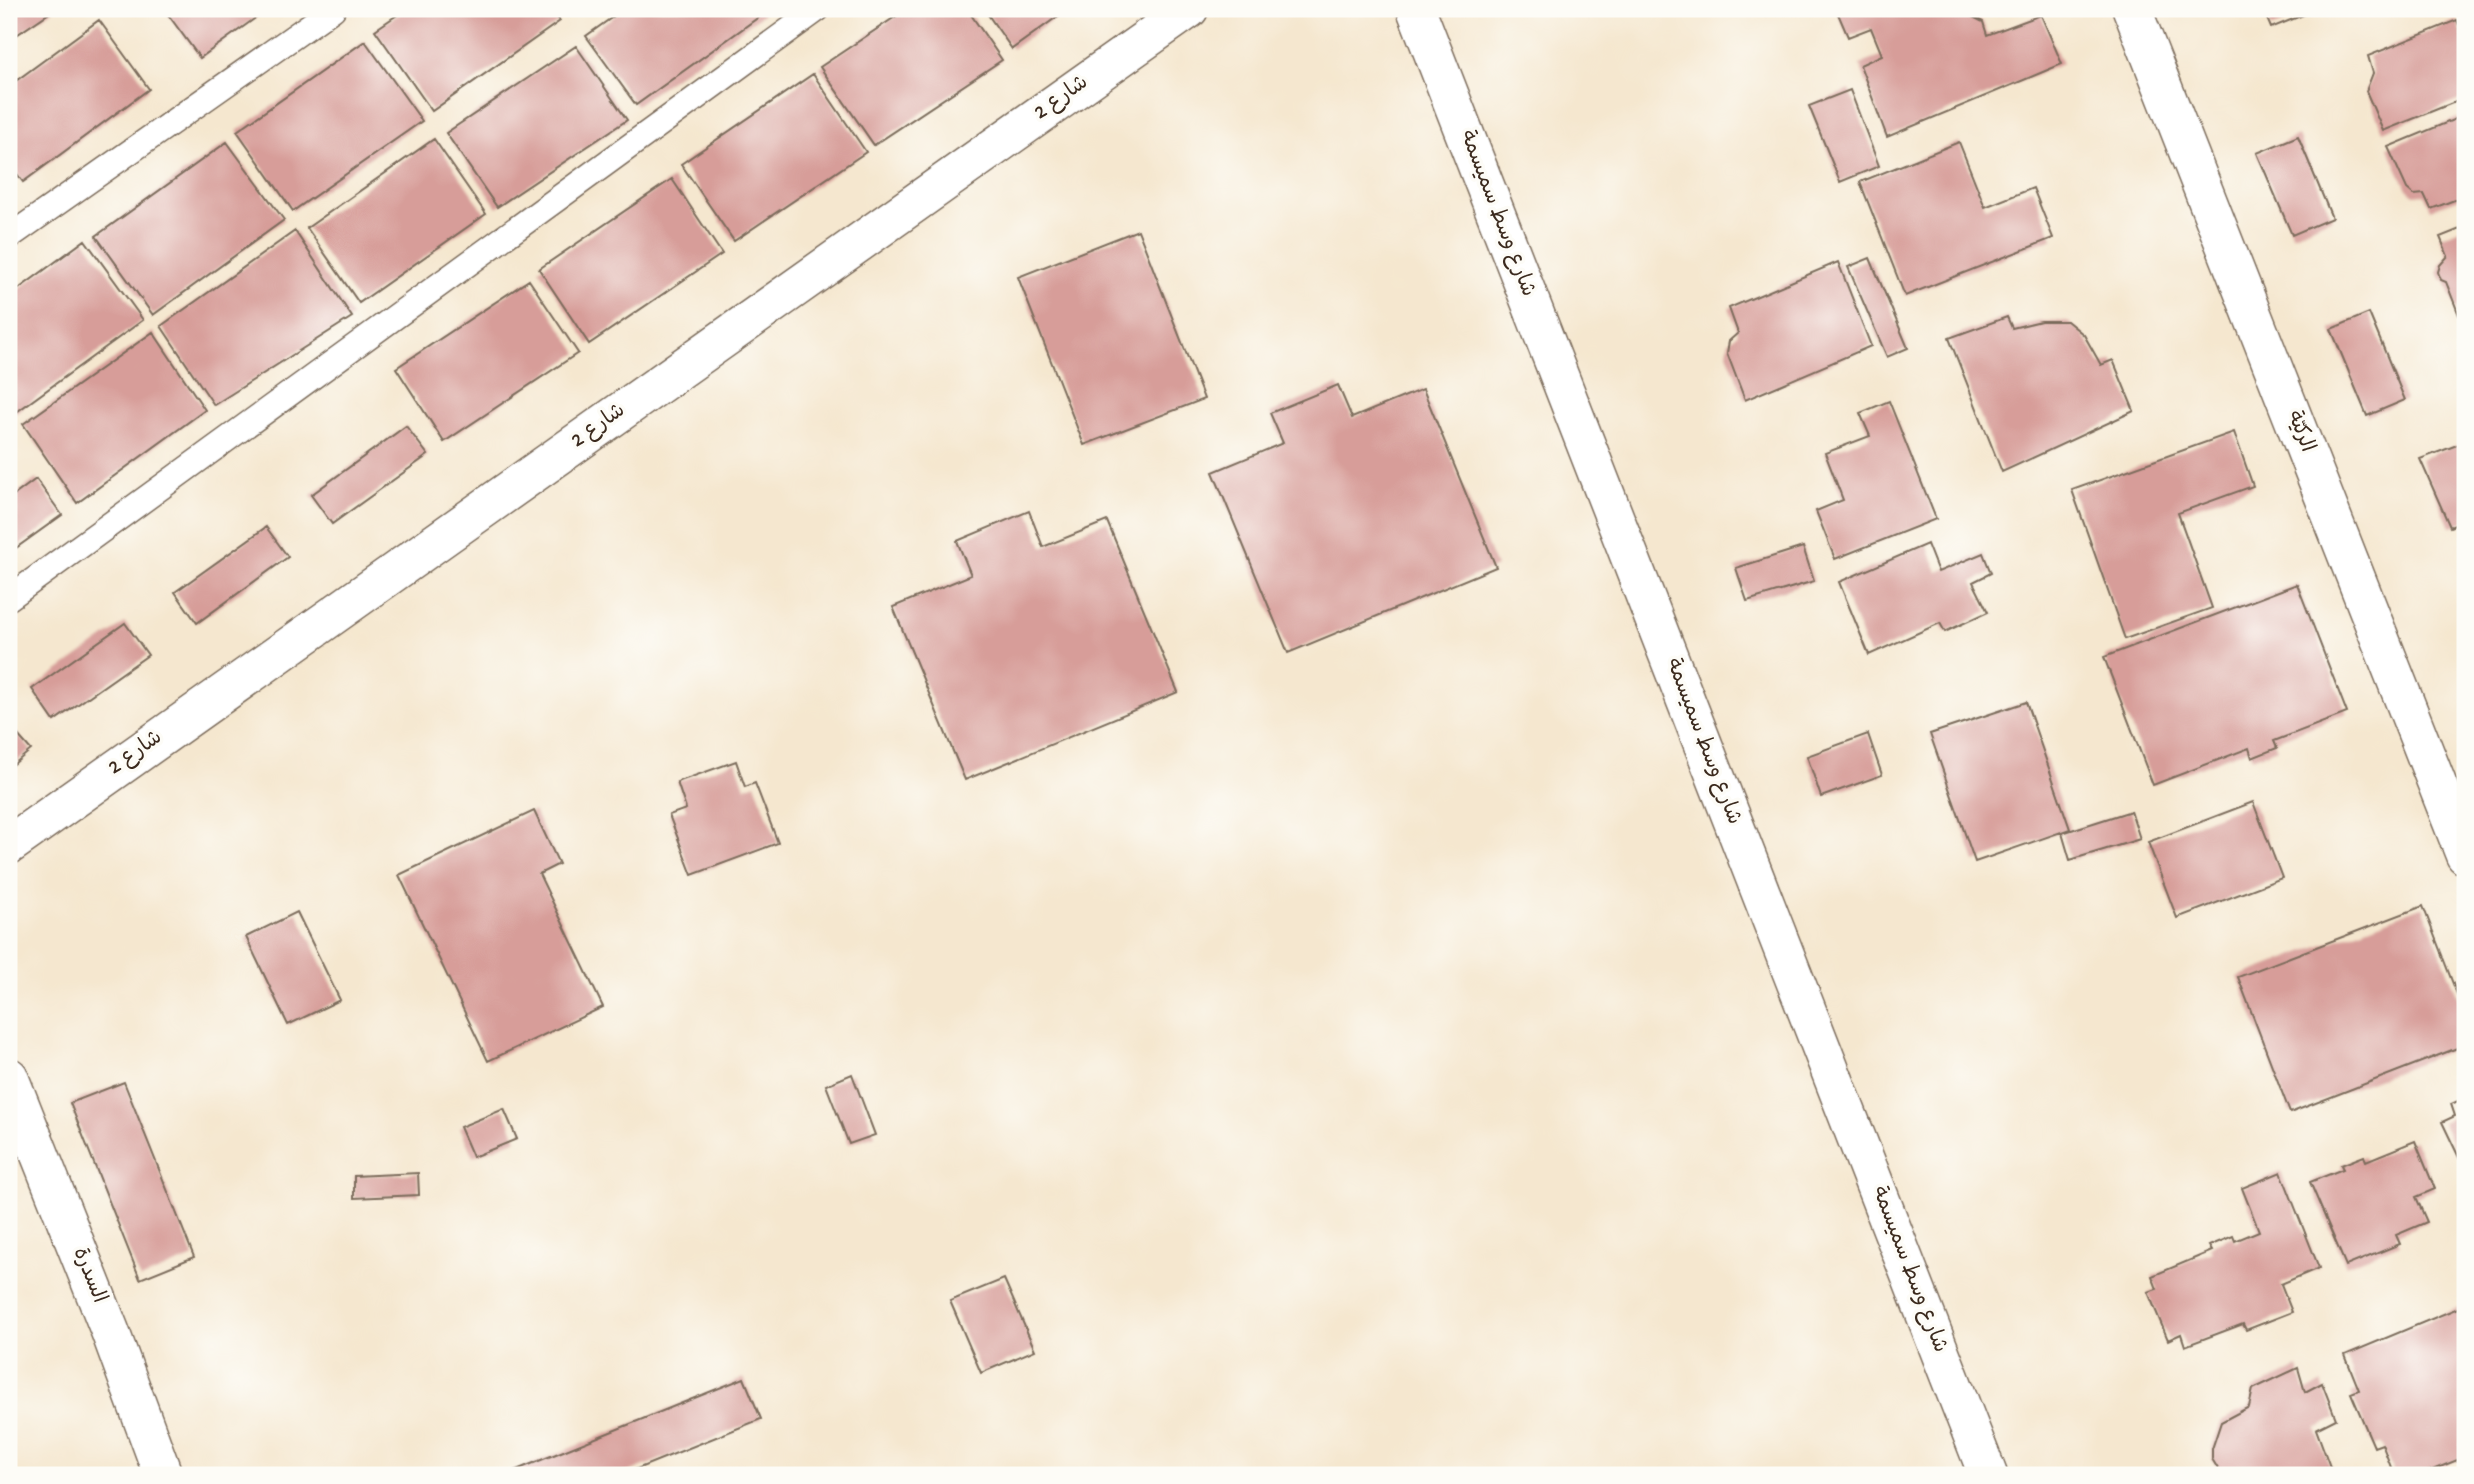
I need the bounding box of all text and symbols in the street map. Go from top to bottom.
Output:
street label: شارع 2 [1030,71,1094,127]
street label: شارع وسط سميسمة [1453,127,1539,301]
street label: شارع 2 [567,399,631,455]
street label: الركيّة [2280,408,2318,456]
street label: شارع وسط سميسمة [1659,655,1745,829]
street label: شارع 2 [104,726,168,782]
street label: شارع وسط سميسمة [1865,1183,1951,1357]
street label: السدرة [66,1245,110,1307]

